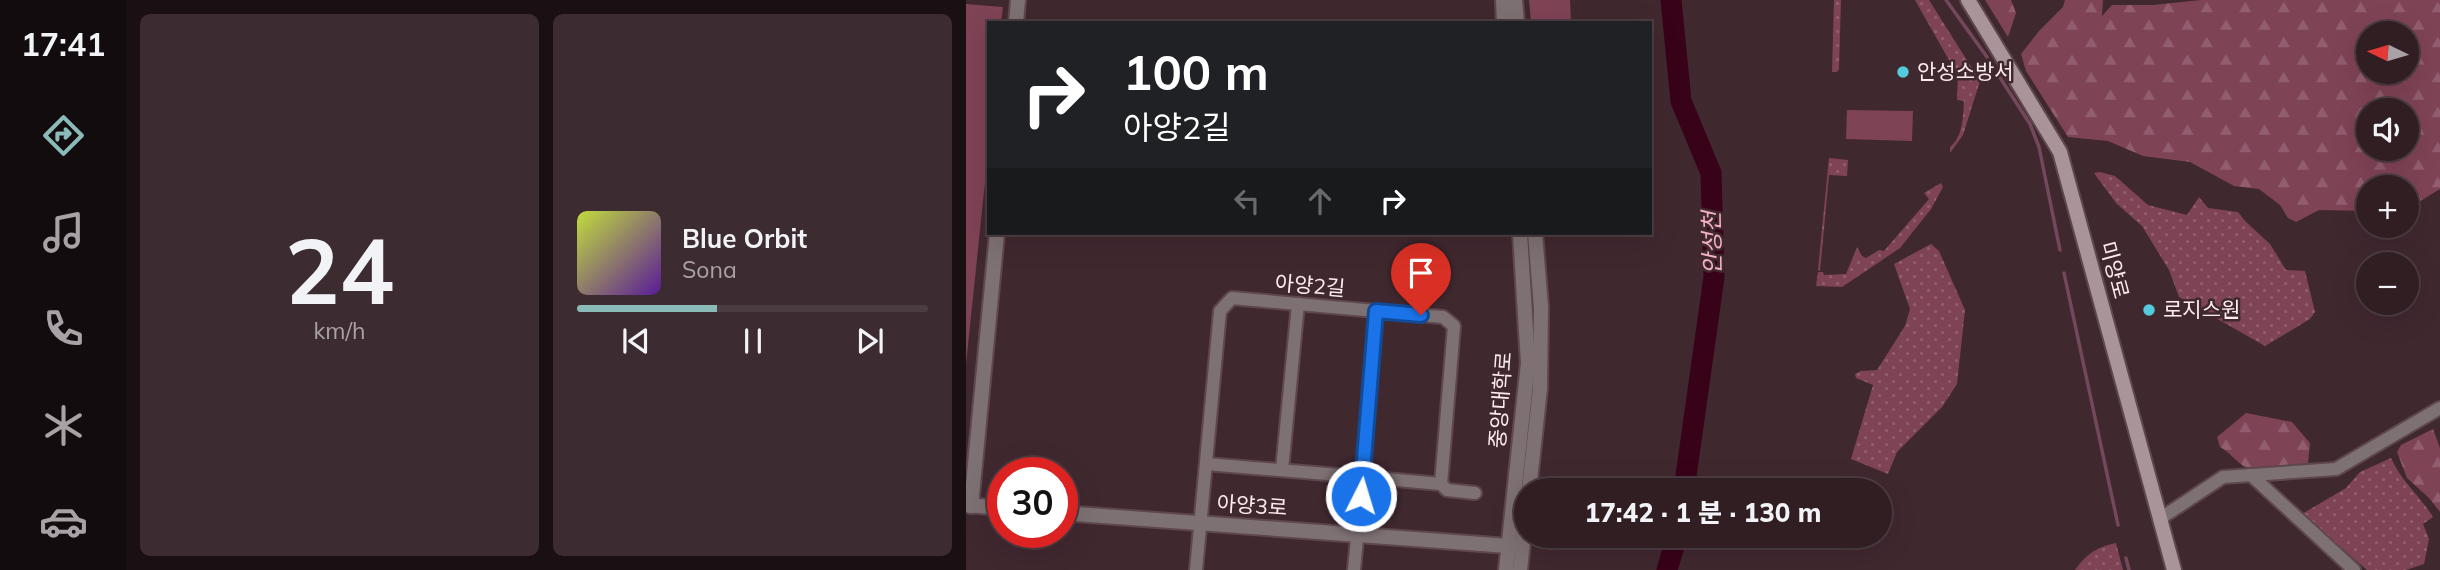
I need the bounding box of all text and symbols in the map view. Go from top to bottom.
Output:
north arrow [2356,21,2418,84]
map controls [2356,21,2419,315]
text: 17:41 [21,24,105,64]
text: 100 m [1123,41,1269,102]
icon: right [1008,49,1099,140]
place label: 안성소방서 [1917,58,2014,84]
marker: 안성소방서 [1895,64,1911,80]
button: sound [2356,98,2419,161]
text: 아양2길 [1123,107,1231,147]
icon: directions [39,111,88,160]
button: + [2356,175,2419,238]
icon: left [1228,182,1266,220]
icon: ahead [1301,182,1339,220]
icon: right [1374,182,1412,220]
icon: music [39,208,88,257]
water label: 안성천 [1696,208,1727,275]
text: 24 [285,213,394,327]
text: Blue Orbit [682,222,807,255]
street label: 미양로 [2095,238,2135,301]
pin [1391,243,1451,315]
button: − [2356,252,2419,315]
icon: arrive [1402,254,1440,292]
text: Sona [682,255,737,284]
street label: 아양2길 [1274,269,1346,301]
place label: 로지스원 [2163,296,2240,322]
marker: 로지스원 [2141,302,2157,318]
icon: phone [39,304,88,353]
text: km/h [313,316,366,345]
icon: previous [617,322,655,360]
icon: pause [734,322,772,360]
icon: next [851,322,889,360]
street label: 중앙대학로 [1484,351,1516,449]
icon: climate [39,401,88,450]
speed limit sign: 30 [987,457,1078,548]
position arrow [1324,459,1398,533]
street label: 아양3로 [1216,490,1288,520]
text: 17:42 · 1 분 · 130 m [1585,496,1821,529]
icon: car [39,497,88,546]

